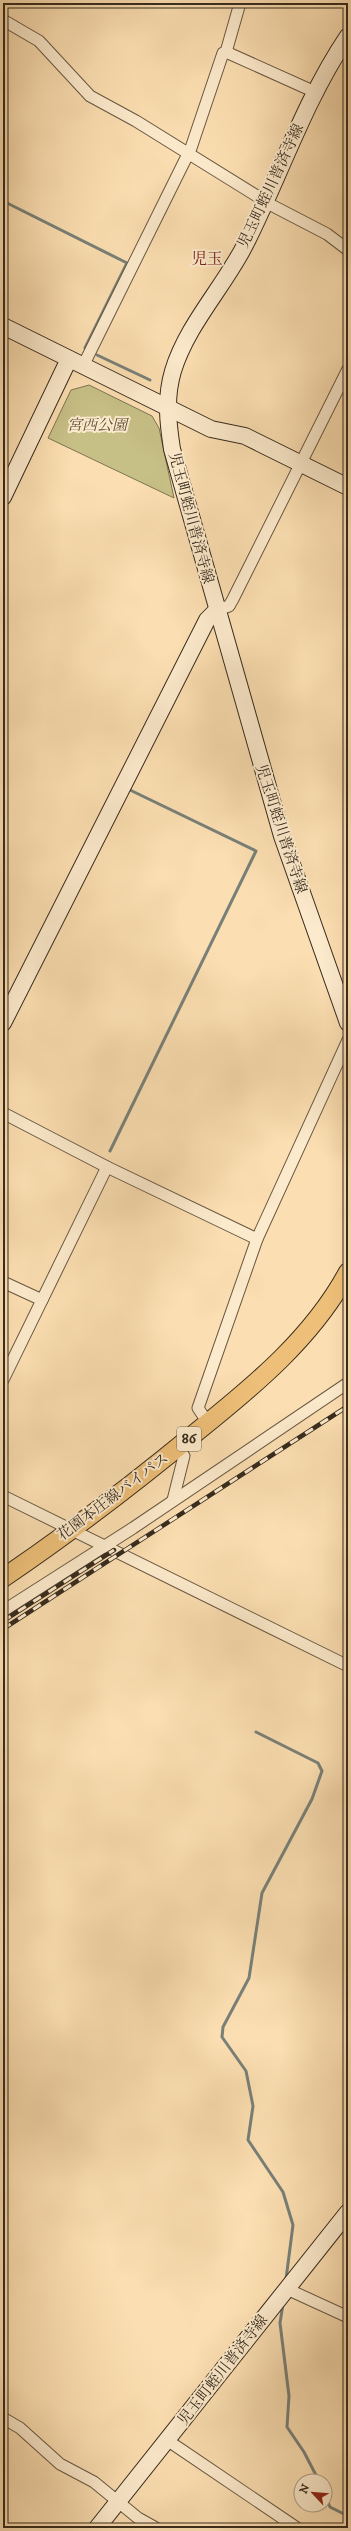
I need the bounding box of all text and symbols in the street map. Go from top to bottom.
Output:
street label: 児玉町蛭川普済寺線 [234,121,308,251]
district label: 児玉 [191,249,223,269]
park label: 宮西公園 [67,416,130,435]
street label: 児玉町蛭川普済寺線 [164,450,218,586]
street label: 児玉町蛭川普済寺線 [251,762,311,896]
road number: 86 [177,1427,201,1451]
street label: 花園本庄線バイパス [53,1449,173,1545]
street label: 児玉町蛭川普済寺線 [174,2311,272,2429]
north arrow [293,2473,333,2513]
text: N [297,2482,313,2496]

